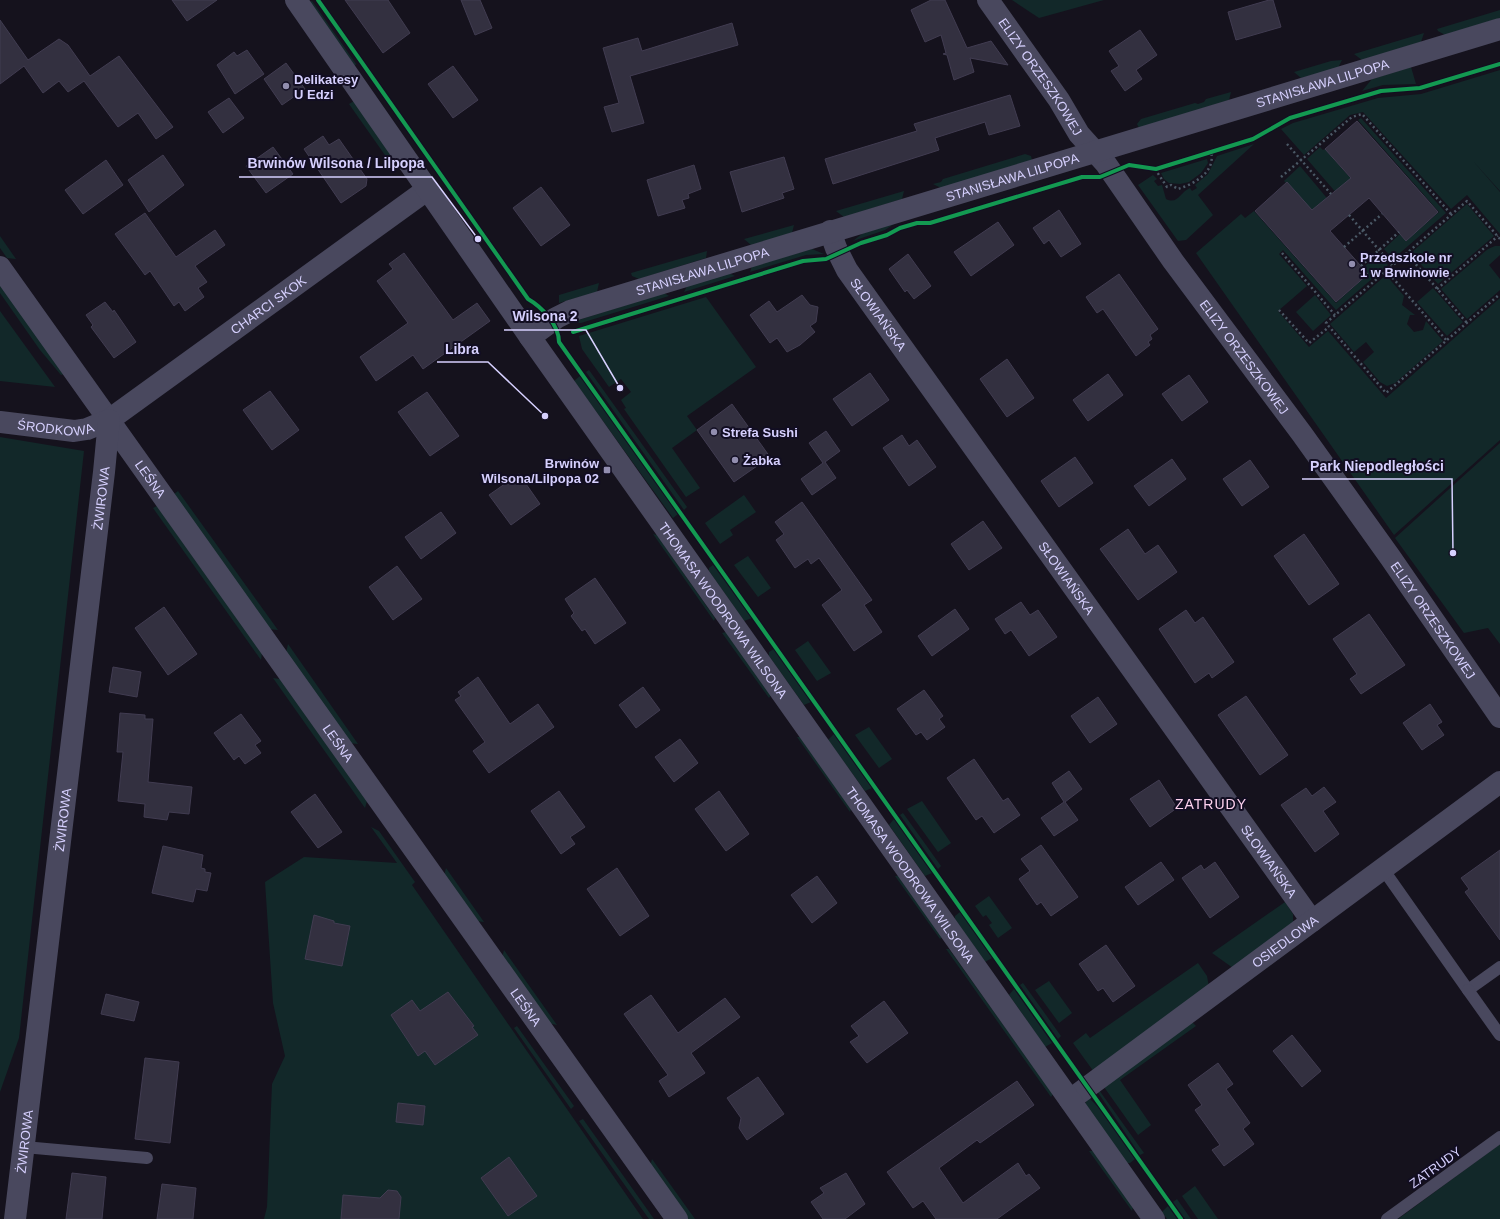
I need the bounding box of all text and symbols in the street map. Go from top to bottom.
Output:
street label: ELIZY ORZESZKOWEJ [995,15,1085,138]
street label: STANISŁAWA LILPOPA [1254,56,1391,111]
place label: Delikatesy U Edzi [294,72,359,102]
marker: Delikatesy U Edzi [281,81,291,91]
street label: STANISŁAWA LILPOPA [944,150,1081,205]
callout: Brwinów Wilsona / Lilpopa [239,151,432,177]
text: Brwinów Wilsona / Lilpopa [247,155,425,171]
street label: STANISŁAWA LILPOPA [634,244,771,299]
place label: Przedszkole nr 1 w Brwinowie [1360,250,1452,280]
marker: Przedszkole nr 1 w Brwinowie [1347,259,1357,269]
street label: CHARCI SKOK [228,273,309,337]
street label: SŁOWIAŃSKA [847,275,909,354]
street label: ELIZY ORZESZKOWEJ [1197,297,1292,417]
callout: Wilsona 2 [504,304,586,330]
text: Wilsona 2 [512,308,578,324]
callout: Libra [437,336,488,362]
text: Libra [445,341,479,357]
street label: ŚRODKOWA [16,417,97,439]
place label: Strefa Sushi [722,425,798,440]
marker: Strefa Sushi [709,427,719,437]
place label: Żabka [743,453,781,468]
callout: Park Niepodległości [1302,453,1452,479]
marker: Żabka [730,455,740,465]
place label: Brwinów Wilsona/Lilpopa 02 [481,456,600,486]
street label: LEŚNA [132,457,169,501]
text: Park Niepodległości [1310,458,1444,474]
street label: ŻWIROWA [90,465,113,531]
marker: Brwinów Wilsona/Lilpopa 02 [602,465,612,475]
street label: THOMASA WOODROWA WILSONA [656,520,790,702]
street label: SŁOWIAŃSKA [1035,539,1098,618]
street label: ELIZY ORZESZKOWEJ [1388,559,1478,682]
street label: LEŚNA [320,721,357,765]
street label: THOMASA WOODROWA WILSONA [843,784,978,966]
street label: ŻWIROWA [52,787,74,852]
district label: ZATRUDY [1175,796,1247,812]
street label: SŁOWIAŃSKA [1238,822,1300,901]
street label: OSIEDLOWA [1249,912,1321,971]
street label: LEŚNA [507,986,544,1029]
street label: ŻWIROWA [14,1109,36,1174]
street label: ZATRUDY [1406,1143,1464,1191]

